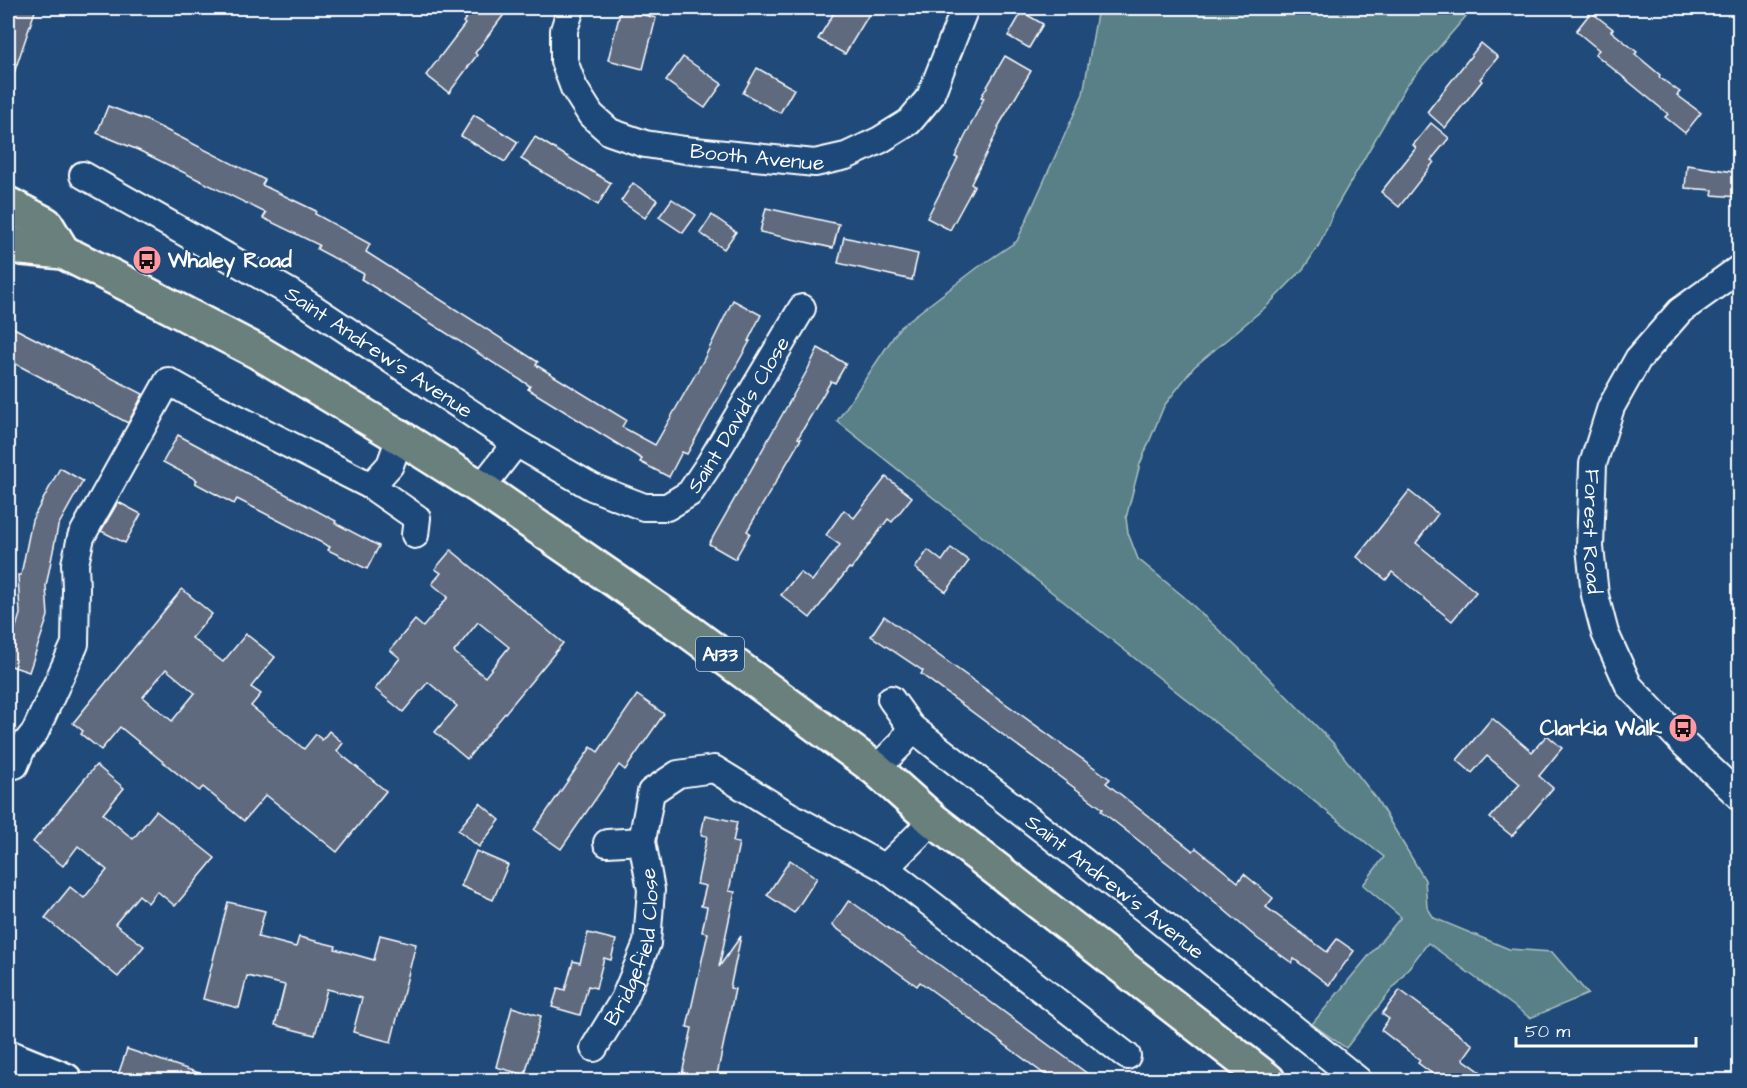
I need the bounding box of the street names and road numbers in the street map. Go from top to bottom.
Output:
street label: Booth Avenue [689,137,827,178]
street label: Saint Andrew's Avenue [279,279,478,425]
street label: Saint David's Close [680,331,797,499]
street label: Forest Road [1575,468,1609,596]
road number: A133 [696,637,744,671]
street label: Saint Andrew's Avenue [1019,807,1210,966]
street label: Bridgefield Close [597,866,666,1031]

